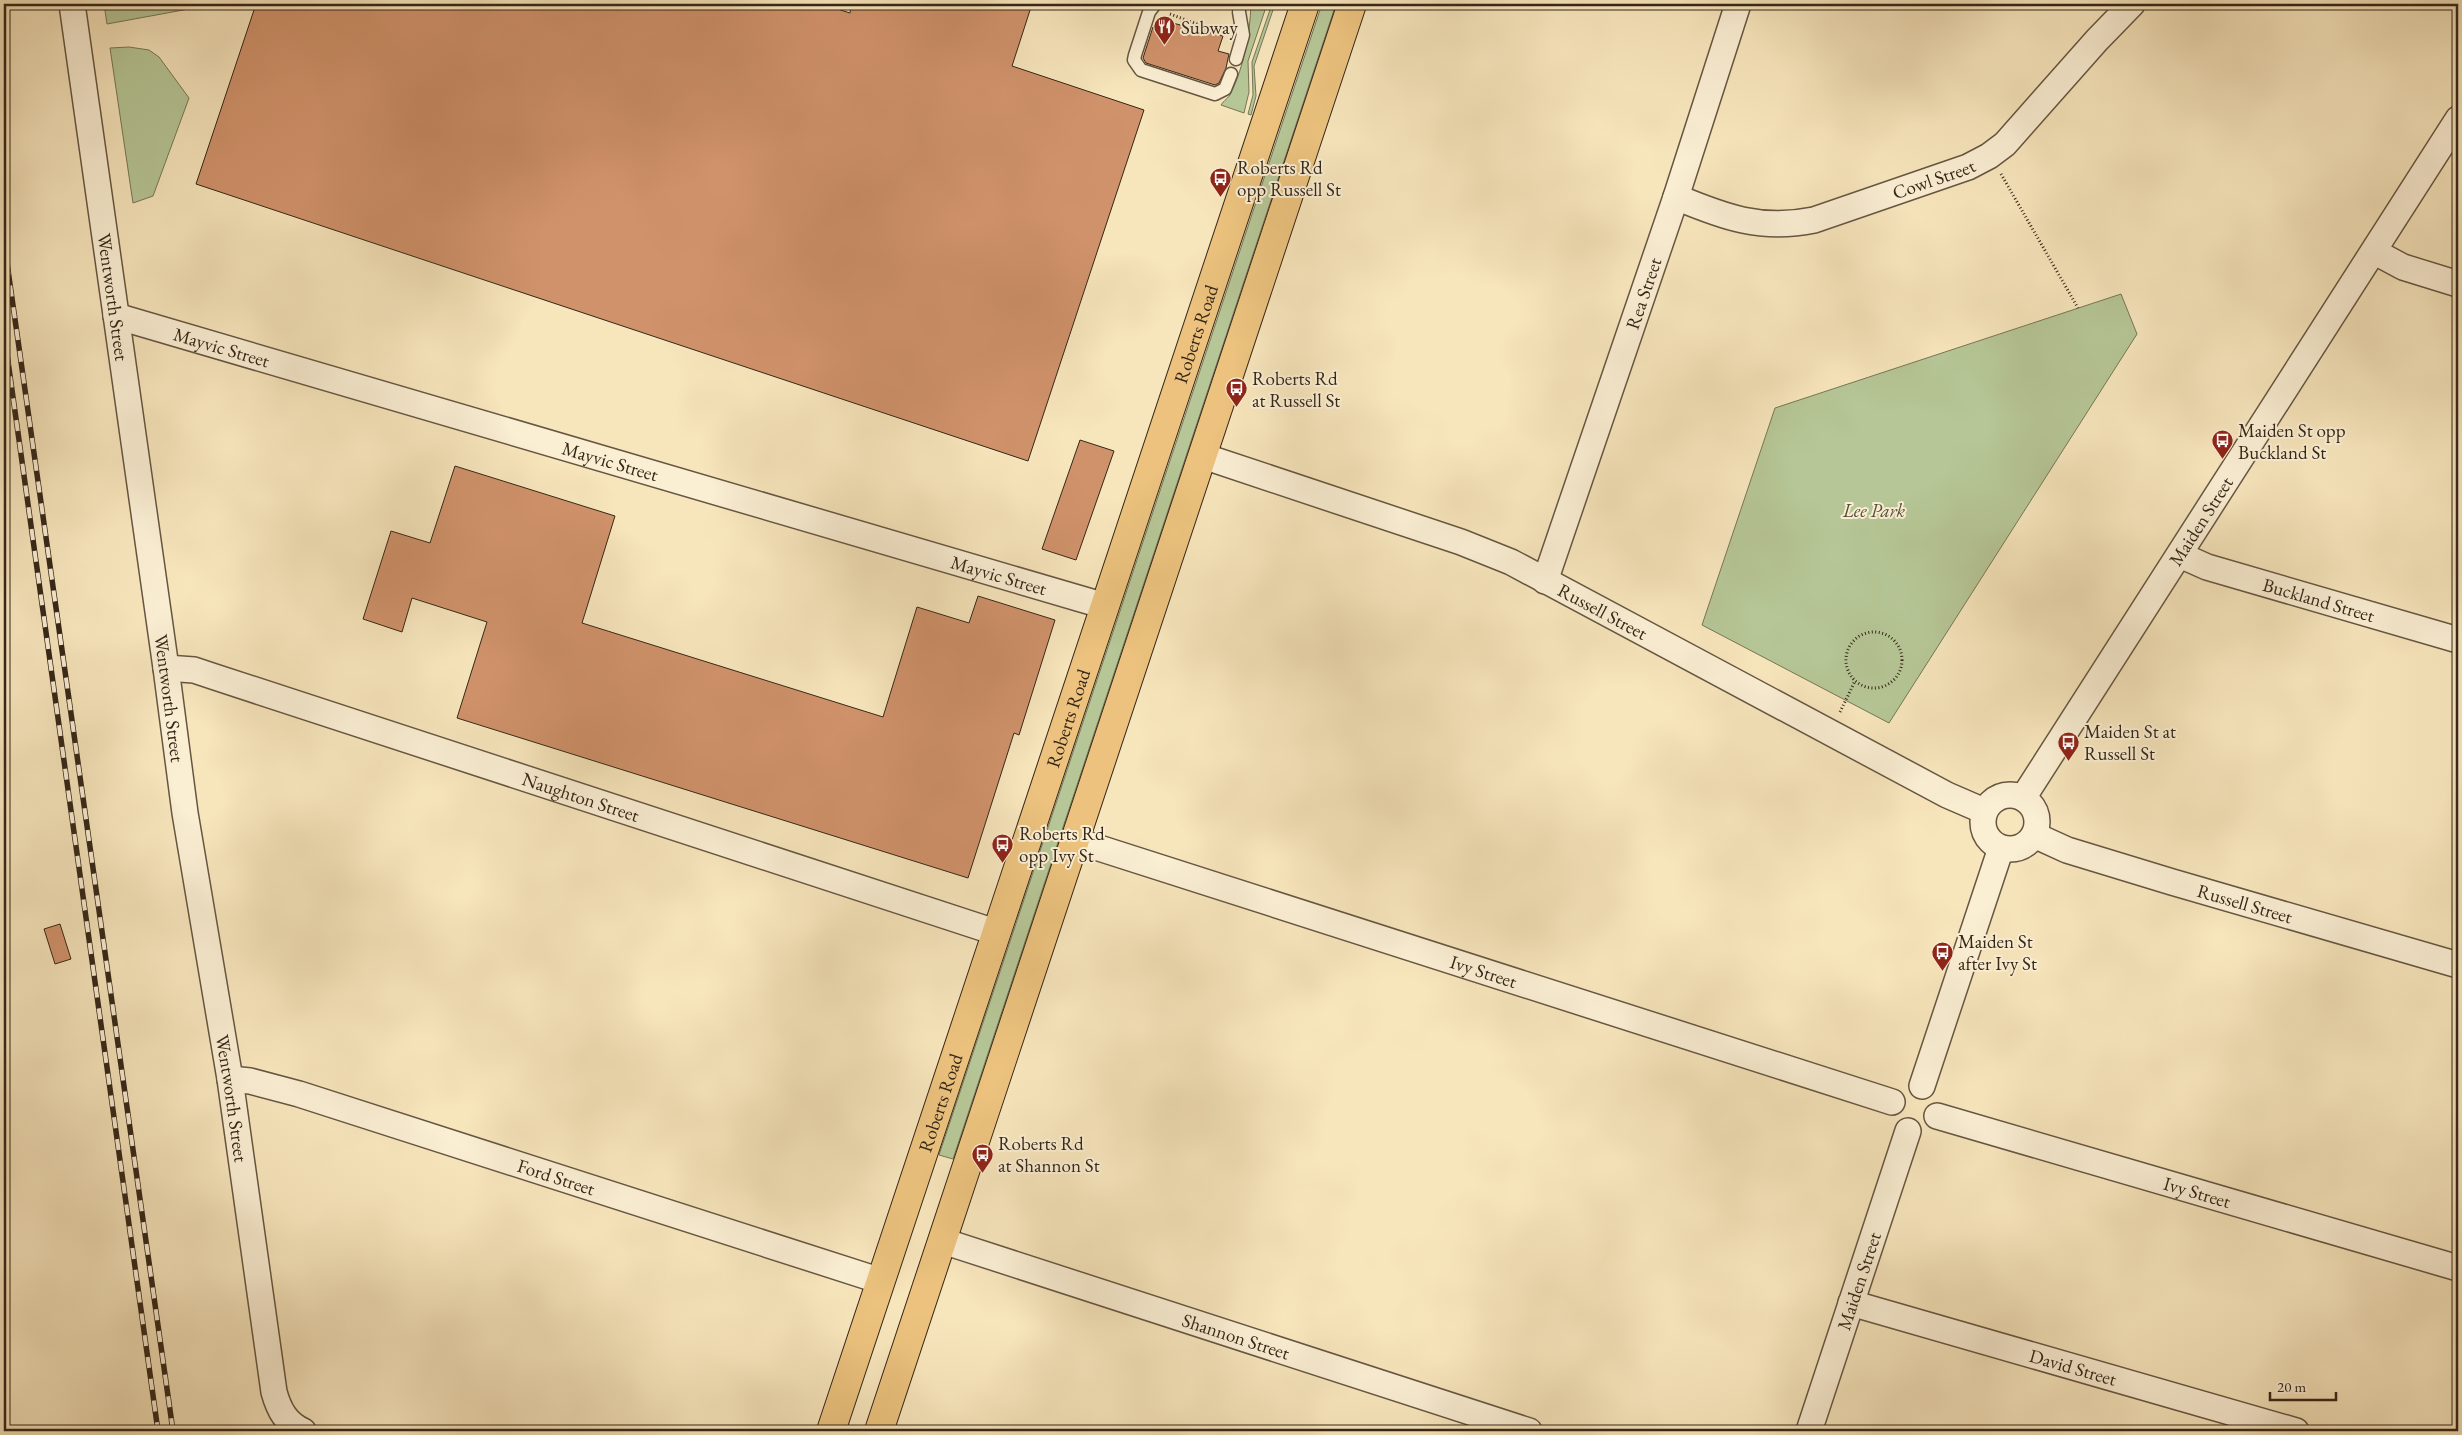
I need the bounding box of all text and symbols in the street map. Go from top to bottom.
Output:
restaurant icon: Subway [1153,15,1177,46]
place label: Subway [1181,15,1238,40]
street label: Cowl Street [1889,153,1980,205]
place label: Roberts Rd opp Russell St [1237,155,1341,202]
bus stop icon: Roberts Rd opp Russell St [1209,166,1233,197]
street label: Wentworth Street [92,232,135,363]
street label: Rea Street [1619,254,1667,332]
street label: Roberts Road [1167,281,1224,386]
street label: Mayvic Street [171,321,273,373]
place label: Roberts Rd at Russell St [1252,366,1340,413]
bus stop icon: Roberts Rd at Russell St [1224,377,1248,408]
place label: Maiden St opp Buckland St [2238,418,2346,465]
bus stop icon: Maiden St opp Buckland St [2210,429,2234,460]
street label: Mayvic Street [559,435,661,487]
street label: Maiden Street [2163,471,2238,571]
park label: Lee Park [1842,498,1906,523]
street label: Mayvic Street [948,549,1050,601]
street label: Buckland Street [2260,571,2378,628]
street label: Russell Street [1554,577,1652,645]
street label: Wentworth Street [149,633,191,764]
street label: Roberts Road [1040,665,1096,771]
place label: Maiden St at Russell St [2084,719,2176,766]
bus stop icon: Maiden St at Russell St [2056,730,2080,761]
street label: Naughton Street [519,766,643,827]
place label: Roberts Rd opp Ivy St [1019,821,1105,868]
bus stop icon: Roberts Rd opp Ivy St [991,832,1015,863]
street label: Russell Street [2194,878,2296,929]
place label: Maiden St after Ivy St [1958,929,2037,976]
bus stop icon: Maiden St after Ivy St [1930,940,1954,971]
street label: Ivy Street [1447,949,1520,994]
street label: Wentworth Street [210,1033,254,1164]
street label: Roberts Road [912,1050,968,1155]
place label: Roberts Rd at Shannon St [998,1131,1100,1178]
bus stop icon: Roberts Rd at Shannon St [970,1142,994,1173]
street label: Ford Street [514,1152,598,1201]
street label: Ivy Street [2161,1170,2234,1214]
street label: Maiden Street [1831,1229,1886,1333]
street label: Shannon Street [1179,1307,1293,1365]
street label: David Street [2026,1342,2120,1391]
scale bar [2270,1370,2336,1402]
text: 20 m [2277,1377,2306,1396]

